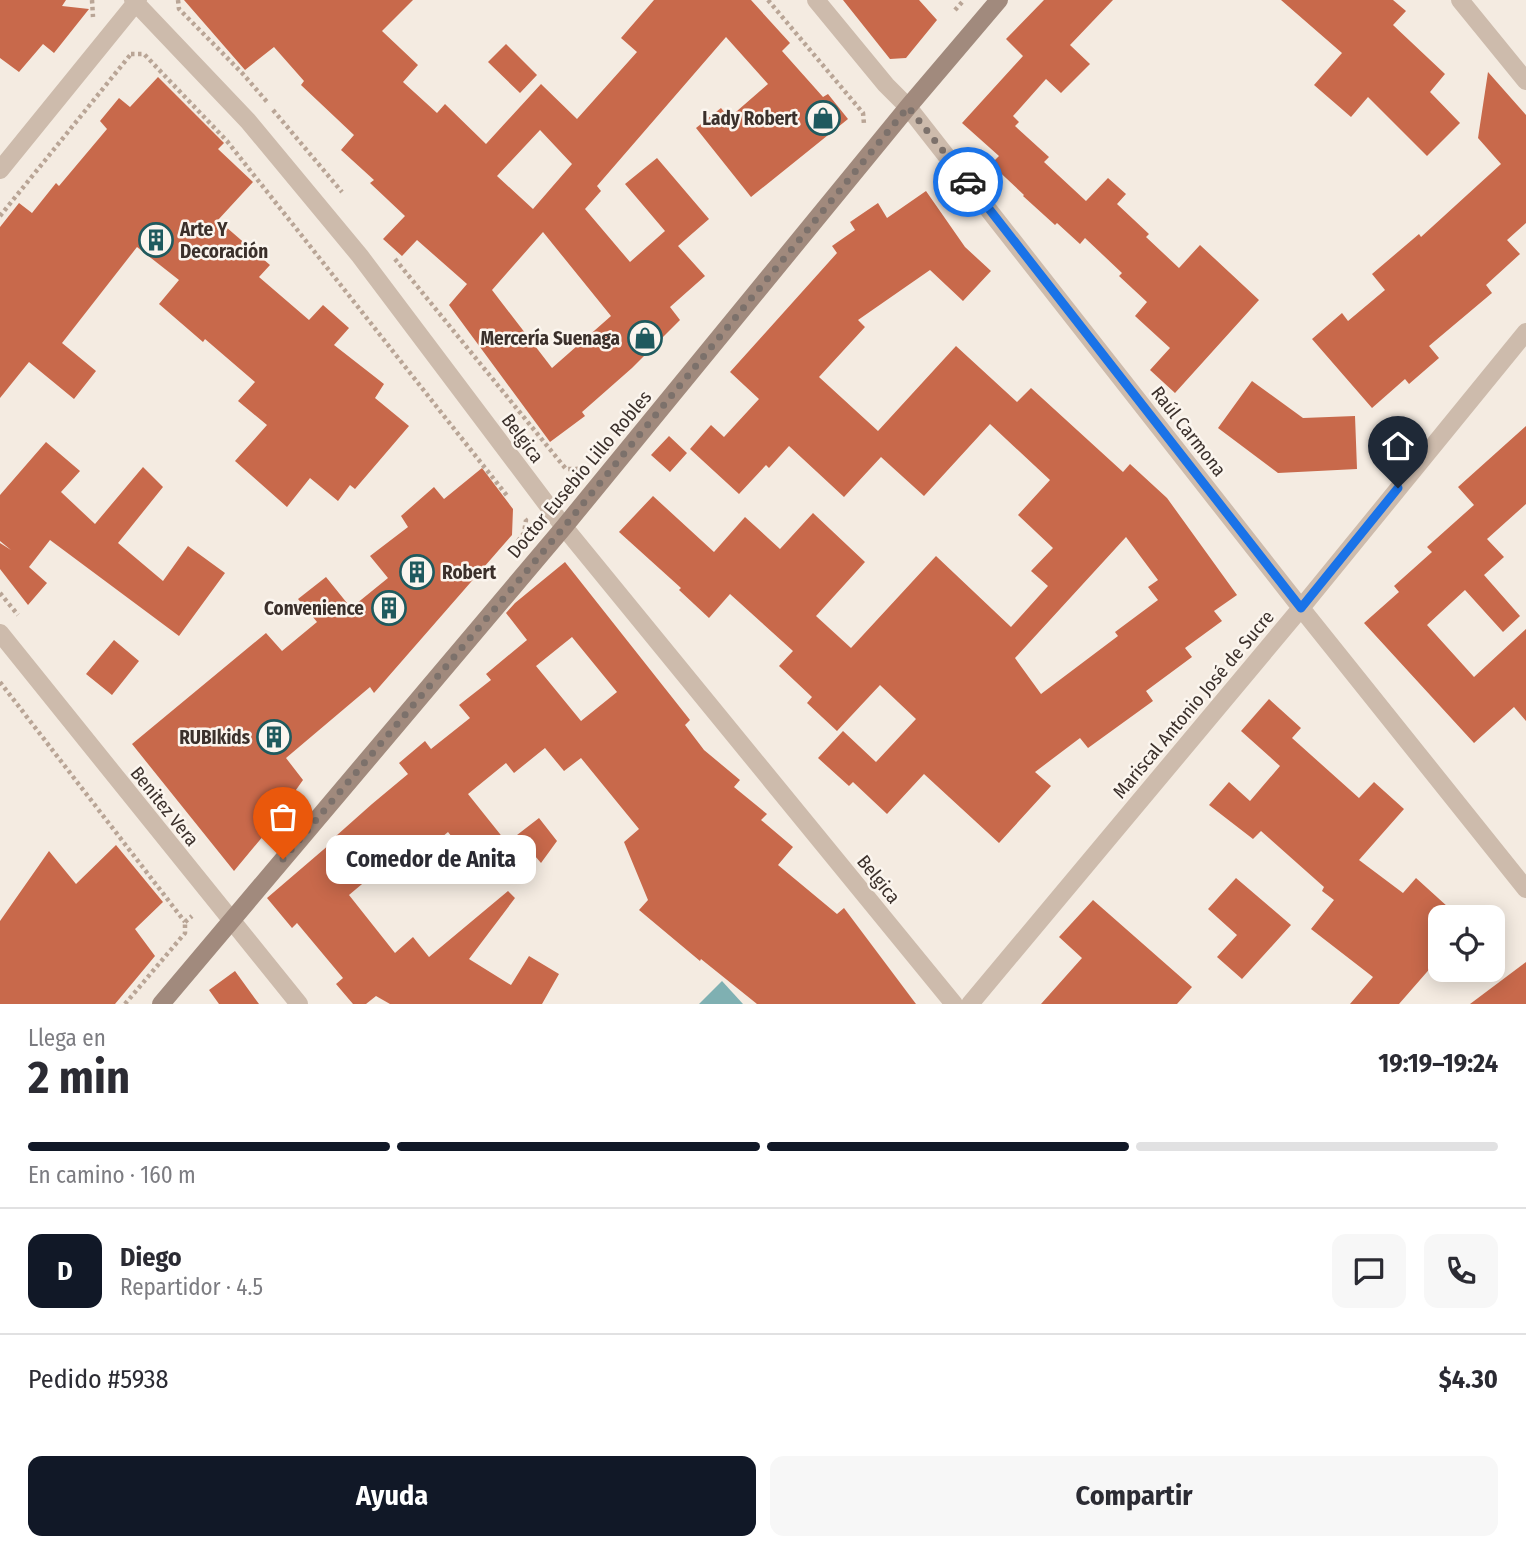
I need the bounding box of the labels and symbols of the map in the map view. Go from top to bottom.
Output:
shop icon: Lady Robert [804,99,842,137]
place label: Lady Robert [702,107,798,130]
courier [933,147,1003,217]
place label: Arte Y Decoración [179,218,268,263]
building icon: Arte Y Decoración [137,221,175,259]
shop icon: Mercería Suenaga [626,319,664,357]
place label: Mercería Suenaga [480,327,620,350]
street label: Raúl Carmona [1146,382,1231,481]
street label: Doctor Eusebio Lillo Robles [503,386,656,563]
street label: Belgica [497,409,549,467]
pin [1368,416,1428,488]
building icon: Robert [398,553,436,591]
place label: Robert [442,561,496,584]
building icon: Convenience [370,589,408,627]
place label: Convenience [264,597,364,620]
street label: Mariscal Antonio José de Sucre [1108,606,1279,803]
building icon: RUBIkids [255,718,293,756]
place label: RUBIkids [179,726,251,749]
street label: Benitez Vera [126,762,204,851]
pin [253,787,313,859]
callout: Comedor de Anita [325,834,535,884]
street label: Belgica [852,850,905,908]

